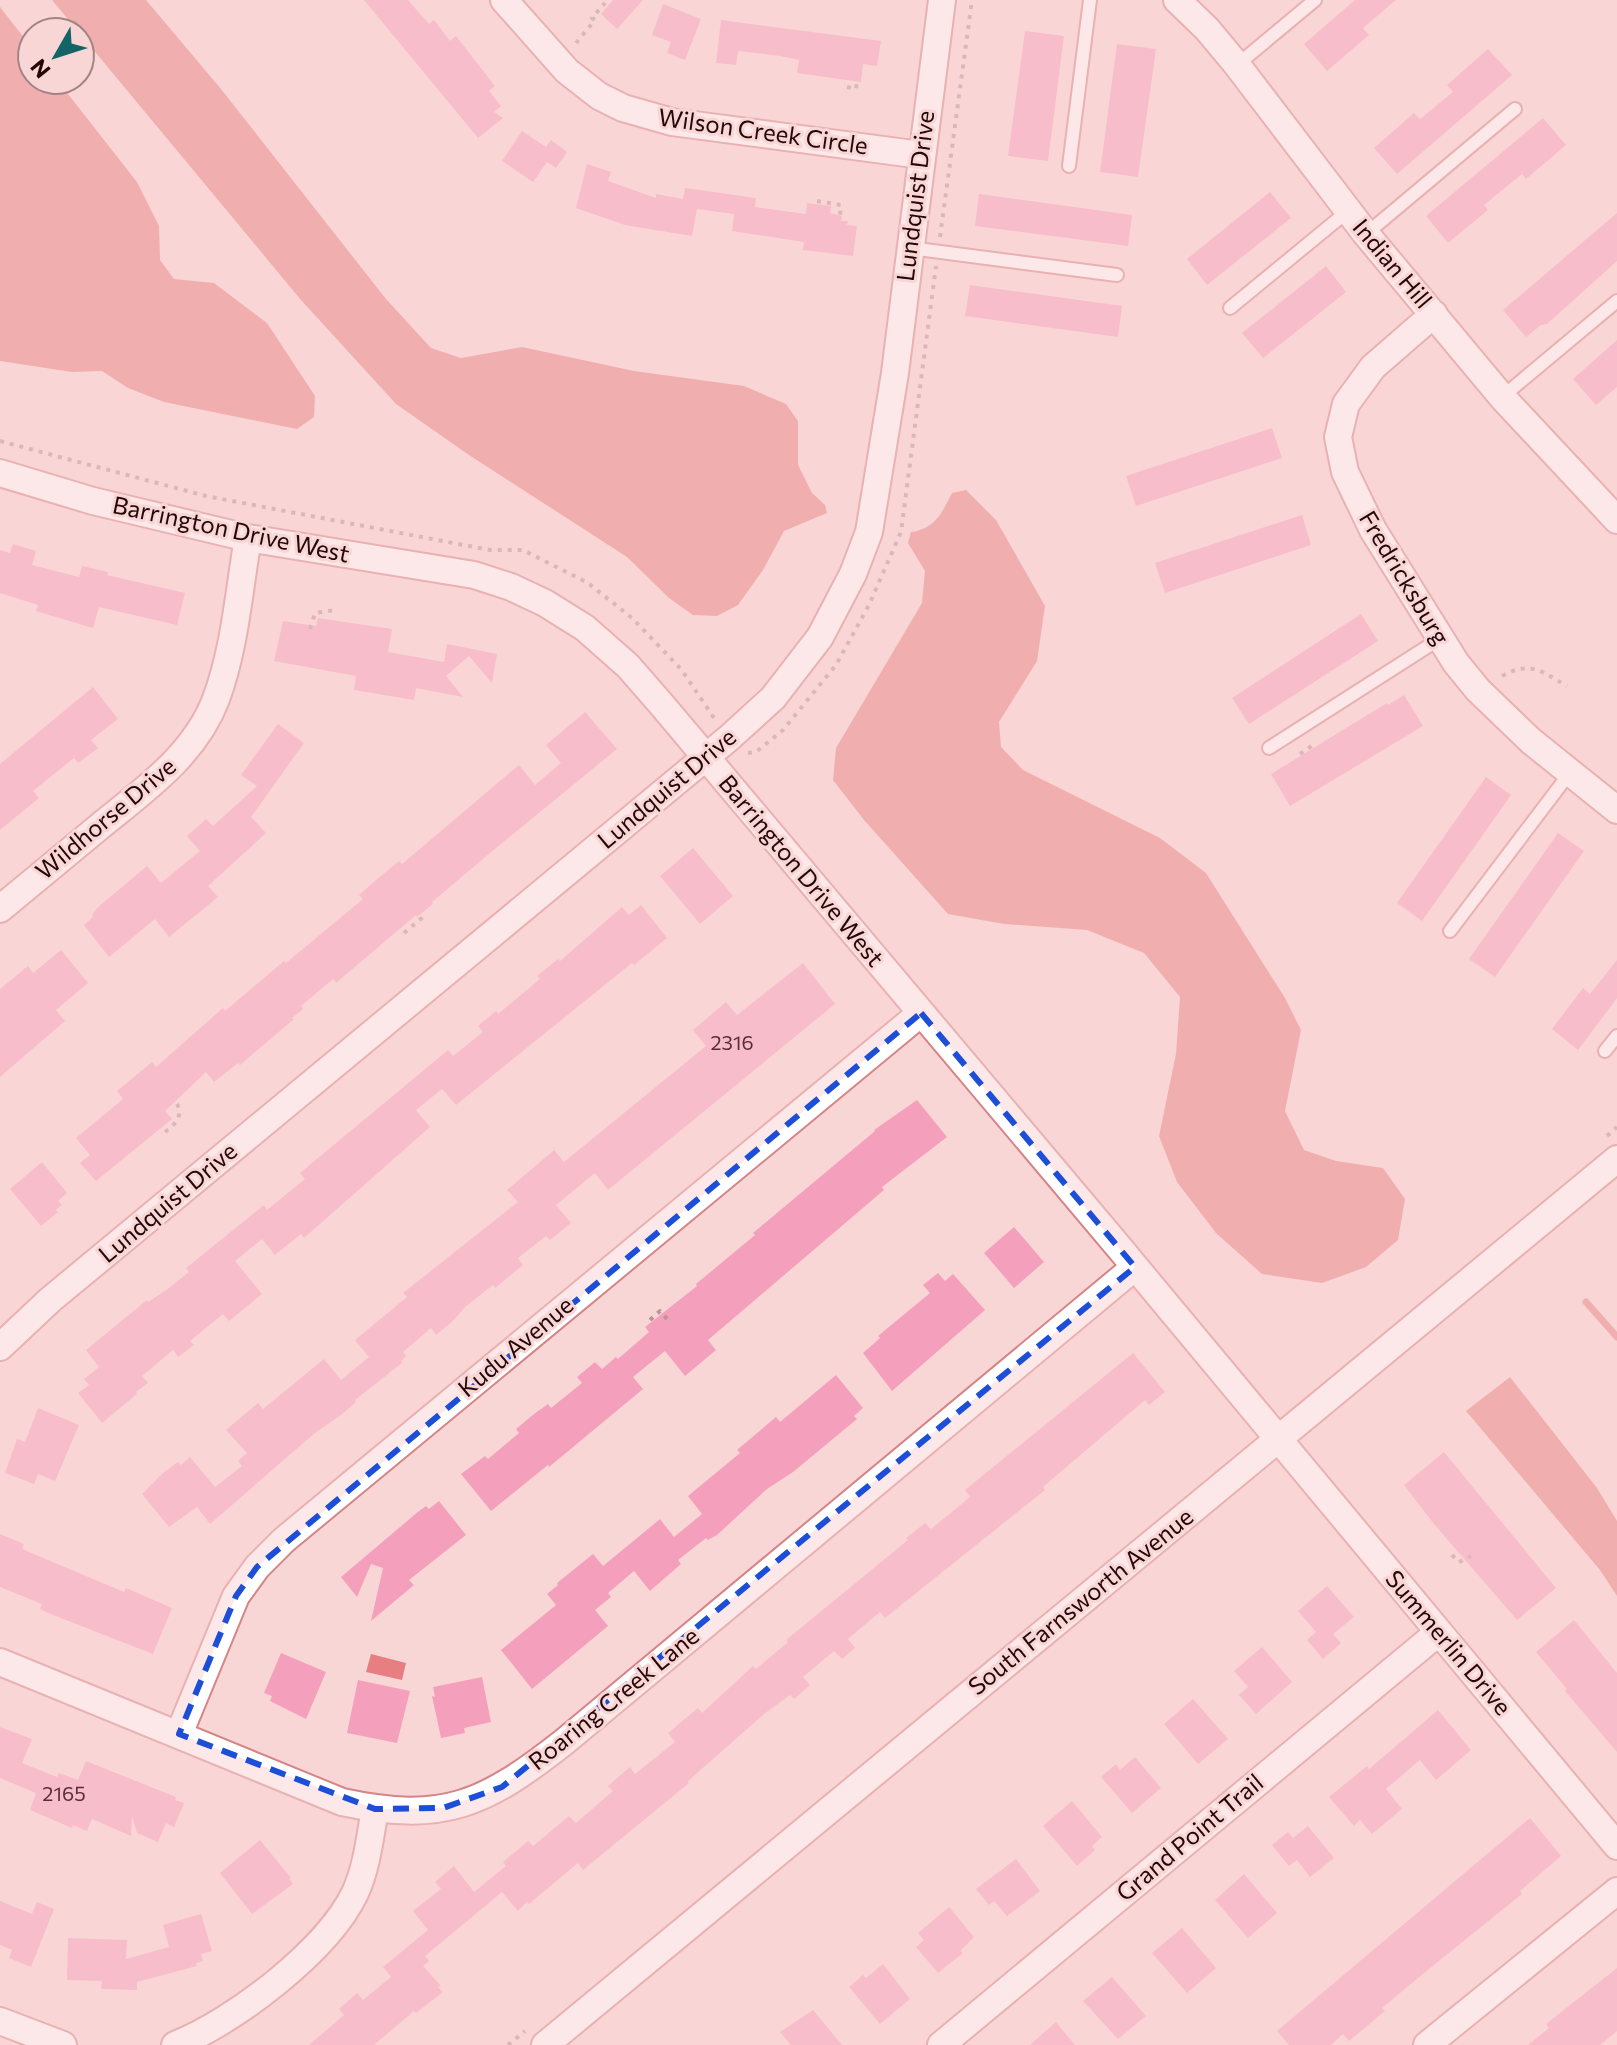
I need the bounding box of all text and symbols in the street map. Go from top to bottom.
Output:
north arrow [16,16,96,96]
text: N [24,54,56,84]
street label: Wilson Creek Circle [657,101,870,160]
street label: Lundquist Drive [890,109,939,283]
street label: Indian Hill [1347,212,1439,314]
street label: Barrington Drive West [110,489,352,568]
street label: Fredricksburg [1354,505,1457,649]
street label: Lundquist Drive [591,722,741,854]
street label: Wildhorse Drive [29,751,181,885]
street label: Barrington Drive West [714,768,891,972]
house number: 2316 [710,1030,754,1054]
street label: Lundquist Drive [92,1136,242,1268]
street label: Kudu Avenue [452,1289,578,1402]
street label: South Farnsworth Avenue [962,1501,1198,1700]
street label: Summerlin Drive [1380,1564,1518,1720]
street label: Roaring Creek Lane [522,1620,704,1775]
street label: Grand Point Trail [1110,1767,1268,1907]
house number: 2165 [42,1781,86,1805]

